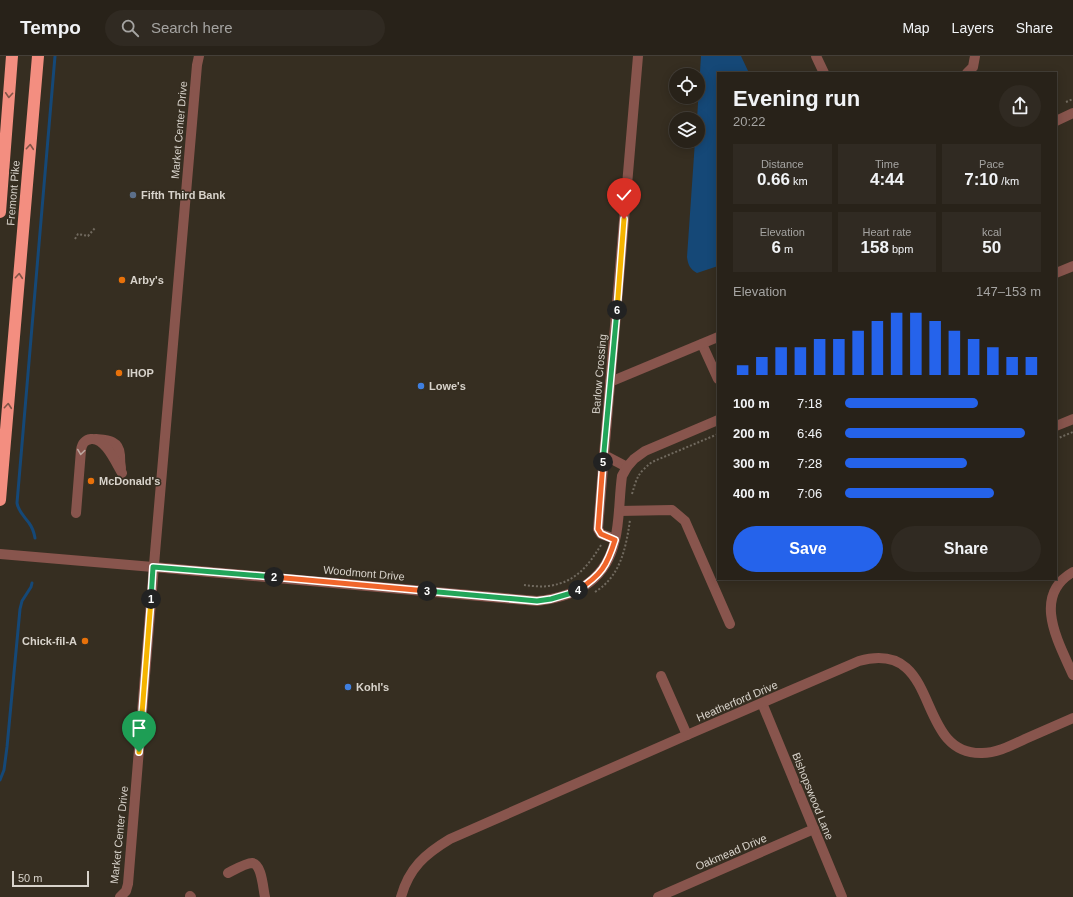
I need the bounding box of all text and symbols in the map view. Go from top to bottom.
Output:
search box [105,10,385,46]
text: Tempo [20,17,81,38]
icon: search [119,17,141,39]
text: Search here [151,19,233,36]
text: Map [902,20,930,36]
text: Layers [952,20,994,36]
text: Share [1016,20,1053,36]
map controls [669,68,705,148]
button: locate [669,68,705,104]
street label: Market Center Drive [169,80,189,180]
button: share [999,85,1041,127]
text: Evening run [733,86,860,111]
one-way arrow [5,92,14,98]
button: layers [669,112,705,148]
text: 20:22 [733,114,766,129]
one-way arrow [25,144,34,150]
text: Distance [761,158,804,170]
text: Time [875,158,899,170]
text: Pace [979,158,1004,170]
street label: Fremont Pike [4,160,22,226]
text: 0.66 [757,170,790,189]
text: 4:44 [870,170,904,189]
text: 7:10 [964,170,998,189]
text: km [790,175,808,187]
text: /km [998,175,1019,187]
pin [607,178,641,219]
icon: check [613,184,635,206]
place label: Fifth Third Bank [141,189,226,201]
marker: Fifth Third Bank [128,190,138,200]
text: Elevation [760,226,805,238]
text: Heart rate [863,226,911,238]
text: kcal [982,226,1001,238]
text: 6 [771,238,781,257]
text: 158 [861,238,889,257]
text: 50 [982,238,1001,257]
text: m [781,243,793,255]
text: bpm [889,243,913,255]
one-way arrow [14,273,23,279]
place label: Arby's [130,274,164,286]
marker: Arby's [117,275,127,285]
text: Elevation [733,284,786,299]
text: 147–153 m [976,284,1041,299]
pin: 6 [607,300,627,320]
text: 6 [614,304,620,316]
street label: Barlow Crossing [590,334,608,414]
place label: IHOP [127,367,154,379]
marker: IHOP [114,368,124,378]
place label: Lowe's [429,380,466,392]
marker: Lowe's [416,381,426,391]
text: 100 m [733,396,770,411]
text: 7:18 [797,396,822,411]
one-way arrow [3,403,12,409]
text: 200 m [733,426,770,441]
text: 6:46 [797,426,822,441]
one-way arrow [77,449,86,455]
pin: 5 [593,452,613,472]
text: 5 [600,456,606,468]
text: 300 m [733,456,770,471]
text: 7:28 [797,456,822,471]
place label: McDonald's [99,475,160,487]
marker: McDonald's [86,476,96,486]
text: 400 m [733,486,770,501]
text: 7:06 [797,486,822,501]
button: Save [733,526,883,572]
button: Share [891,526,1041,572]
street label: Woodmont Drive [323,563,405,583]
pin: 2 [264,567,284,587]
text: 2 [271,571,277,583]
pin: 4 [568,580,588,600]
pin: 3 [417,581,437,601]
text: 4 [575,584,581,596]
text: 3 [424,585,430,597]
pin: 1 [141,589,161,609]
text: 1 [148,593,154,605]
place label: Chick-fil-A [22,635,77,647]
marker: Chick-fil-A [80,636,90,646]
street label: Heatherford Drive [695,679,779,723]
place label: Kohl's [356,681,389,693]
marker: Kohl's [343,682,353,692]
pin [122,711,156,752]
icon: arrive [128,717,150,739]
street label: Bishopswood Lane [790,751,836,841]
street label: Market Center Drive [108,785,130,885]
street label: Oakmead Drive [693,832,769,872]
scale bar [12,869,89,888]
text: 50 m [18,872,42,884]

